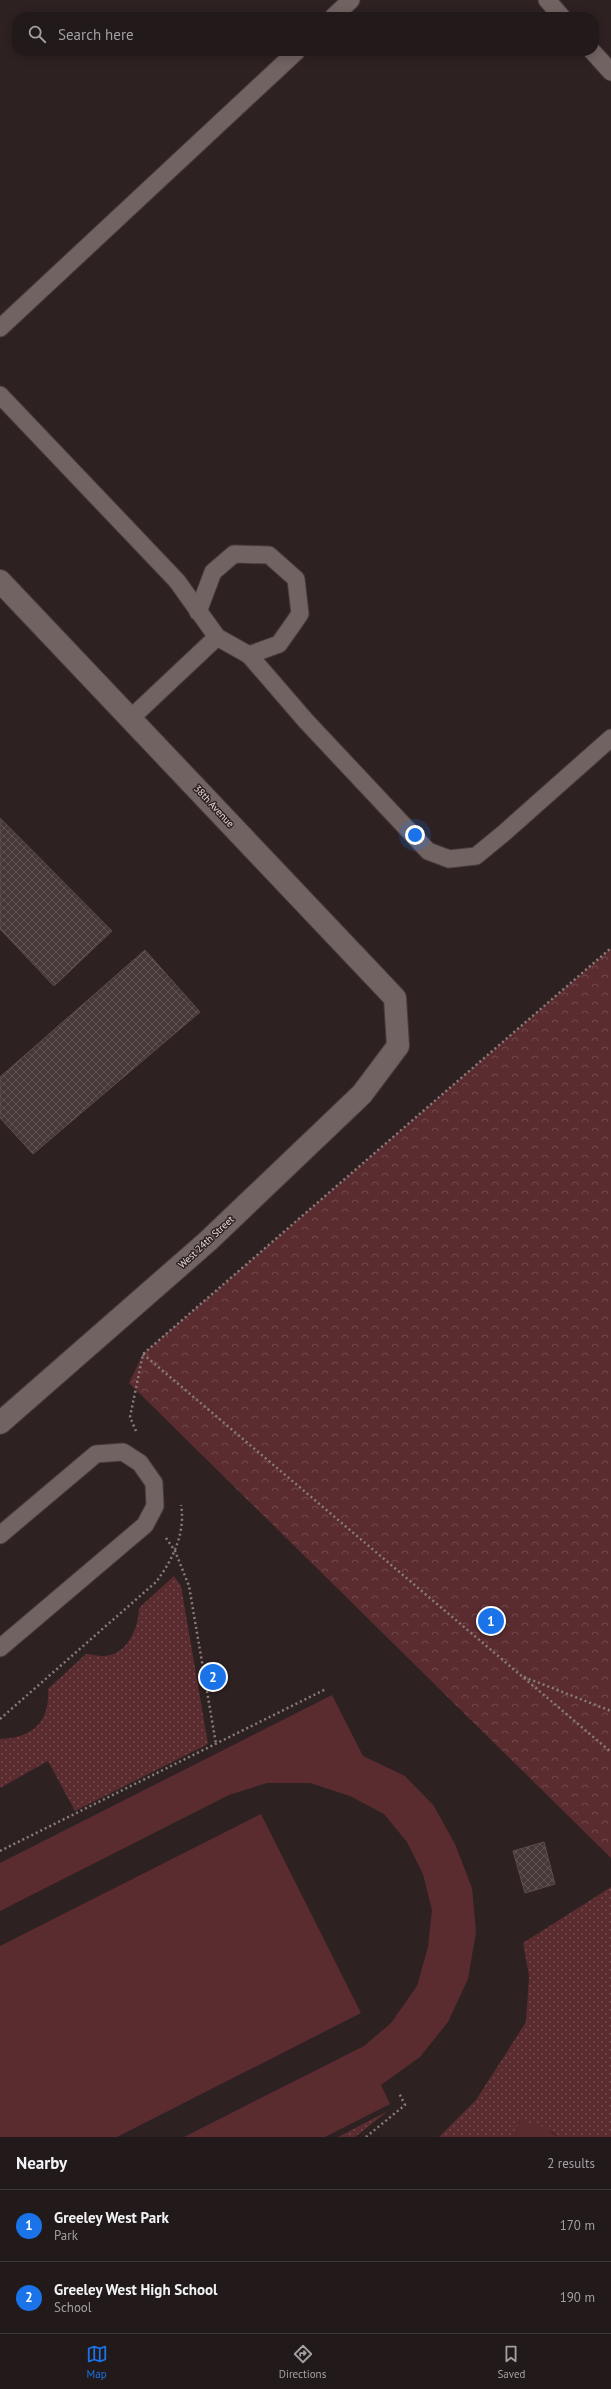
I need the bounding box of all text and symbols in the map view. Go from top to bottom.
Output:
search box [12,12,599,56]
icon: search [26,23,48,45]
text: Search here [58,25,134,44]
street label: 38th Avenue [191,782,237,830]
your location [405,825,425,845]
street label: West 24th Street [176,1213,237,1271]
pin: 1 [478,1606,504,1636]
pin: 2 [200,1662,226,1692]
text: Nearby [16,2152,67,2174]
text: 2 results [547,2155,595,2172]
text: Greeley West Park [54,2208,169,2227]
text: 1 [25,2217,33,2234]
text: 170 m [560,2217,595,2234]
text: Park [54,2227,78,2244]
text: Greeley West High School [54,2280,218,2299]
text: 2 [25,2289,33,2306]
text: 190 m [560,2289,595,2306]
text: School [54,2299,92,2316]
tab: Map [86,2343,108,2381]
tab: Directions [279,2343,326,2381]
tab: Saved [497,2343,525,2381]

